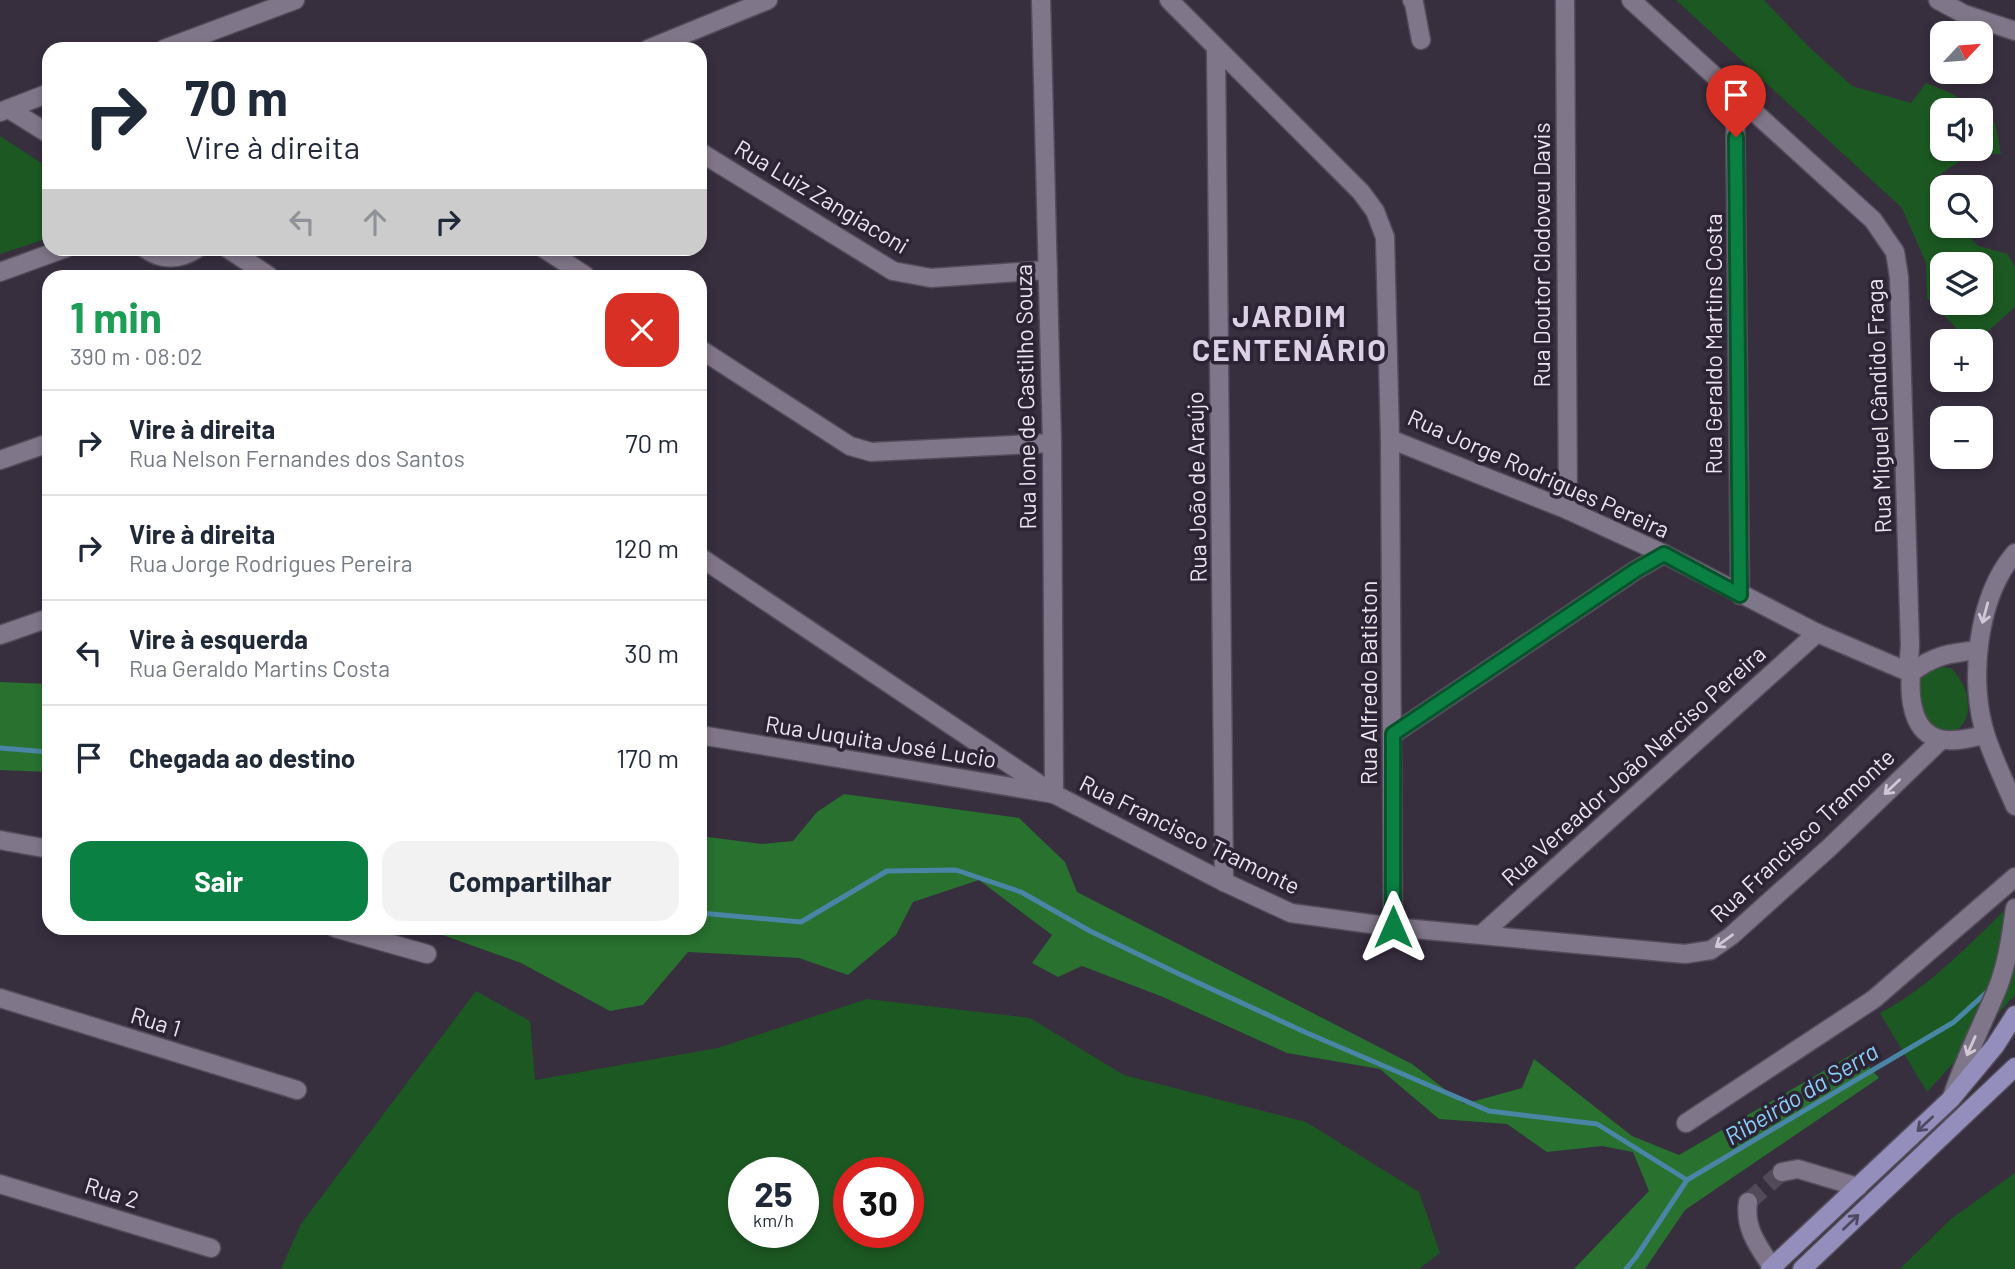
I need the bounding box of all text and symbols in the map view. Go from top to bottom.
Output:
north arrow [1930,21,1993,84]
map controls [1930,21,1993,469]
pin [1706,65,1766,137]
text: 70 m [185,67,288,126]
icon: right [70,70,161,161]
icon: arrive [1717,76,1755,114]
button: sound [1930,98,1993,161]
street label: Rua Doutor Clodoveu Davis [1527,122,1555,388]
text: Vire à direita [185,127,360,165]
street label: Rua Luiz Zangiaconi [730,133,914,259]
button: search [1930,175,1993,238]
icon: left [283,203,321,241]
icon: ahead [356,203,394,241]
icon: right [429,203,467,241]
street label: Rua Geraldo Martins Costa [1699,214,1727,474]
button: layers [1930,252,1993,315]
street label: Rua Ione de Castilho Souza [1009,264,1041,530]
street label: Rua Miguel Cândido Fraga [1860,278,1896,534]
text: 1 min [70,291,162,341]
button: close [605,293,679,367]
district label: JARDIM CENTENÁRIO [1192,297,1388,367]
button: + [1930,329,1993,392]
text: 390 m · 08:02 [70,342,203,370]
street label: Rua João de Araújo [1180,391,1212,583]
street label: Rua Jorge Rodrigues Pereira [1404,403,1674,543]
button: − [1930,406,1993,469]
text: Vire à direita [129,413,275,444]
icon: right [70,424,108,462]
text: 70 m [625,427,679,458]
text: Rua Nelson Fernandes dos Santos [129,444,465,472]
text: Vire à direita [129,518,275,549]
icon: right [70,529,108,567]
text: 120 m [615,532,679,563]
text: Rua Jorge Rodrigues Pereira [129,549,412,577]
street label: Rua Alfredo Batiston [1354,581,1382,785]
one-way arrow [1978,601,1991,624]
text: Vire à esquerda [129,623,308,654]
icon: left [70,634,108,672]
text: 30 m [624,637,679,668]
street label: Rua Vereador João Narciso Pereira [1495,639,1771,891]
text: Rua Geraldo Martins Costa [129,654,390,682]
street label: Rua Juquita José Lucio [764,709,998,773]
icon: arrive [70,739,108,777]
text: Chegada ao destino [129,742,355,773]
text: 170 m [616,742,679,773]
street label: Rua Francisco Tramonte [1704,742,1900,928]
street label: Rua Francisco Tramonte [1075,768,1305,900]
one-way arrow [1884,779,1901,796]
button: Sair [70,841,368,921]
button: Compartilhar [382,841,679,921]
position arrow [1356,890,1430,964]
one-way arrow [1715,933,1734,948]
street label: Rua 1 [128,1000,184,1042]
one-way arrow [1964,1034,1977,1056]
water label: Ribeirão da Serra [1719,1036,1883,1150]
one-way arrow [1916,1116,1934,1132]
speed limit sign: 30 [833,1157,924,1248]
street label: Rua 2 [82,1171,142,1213]
text: 25 [754,1172,793,1214]
text: km/h [753,1209,794,1231]
one-way arrow [1843,1213,1860,1230]

